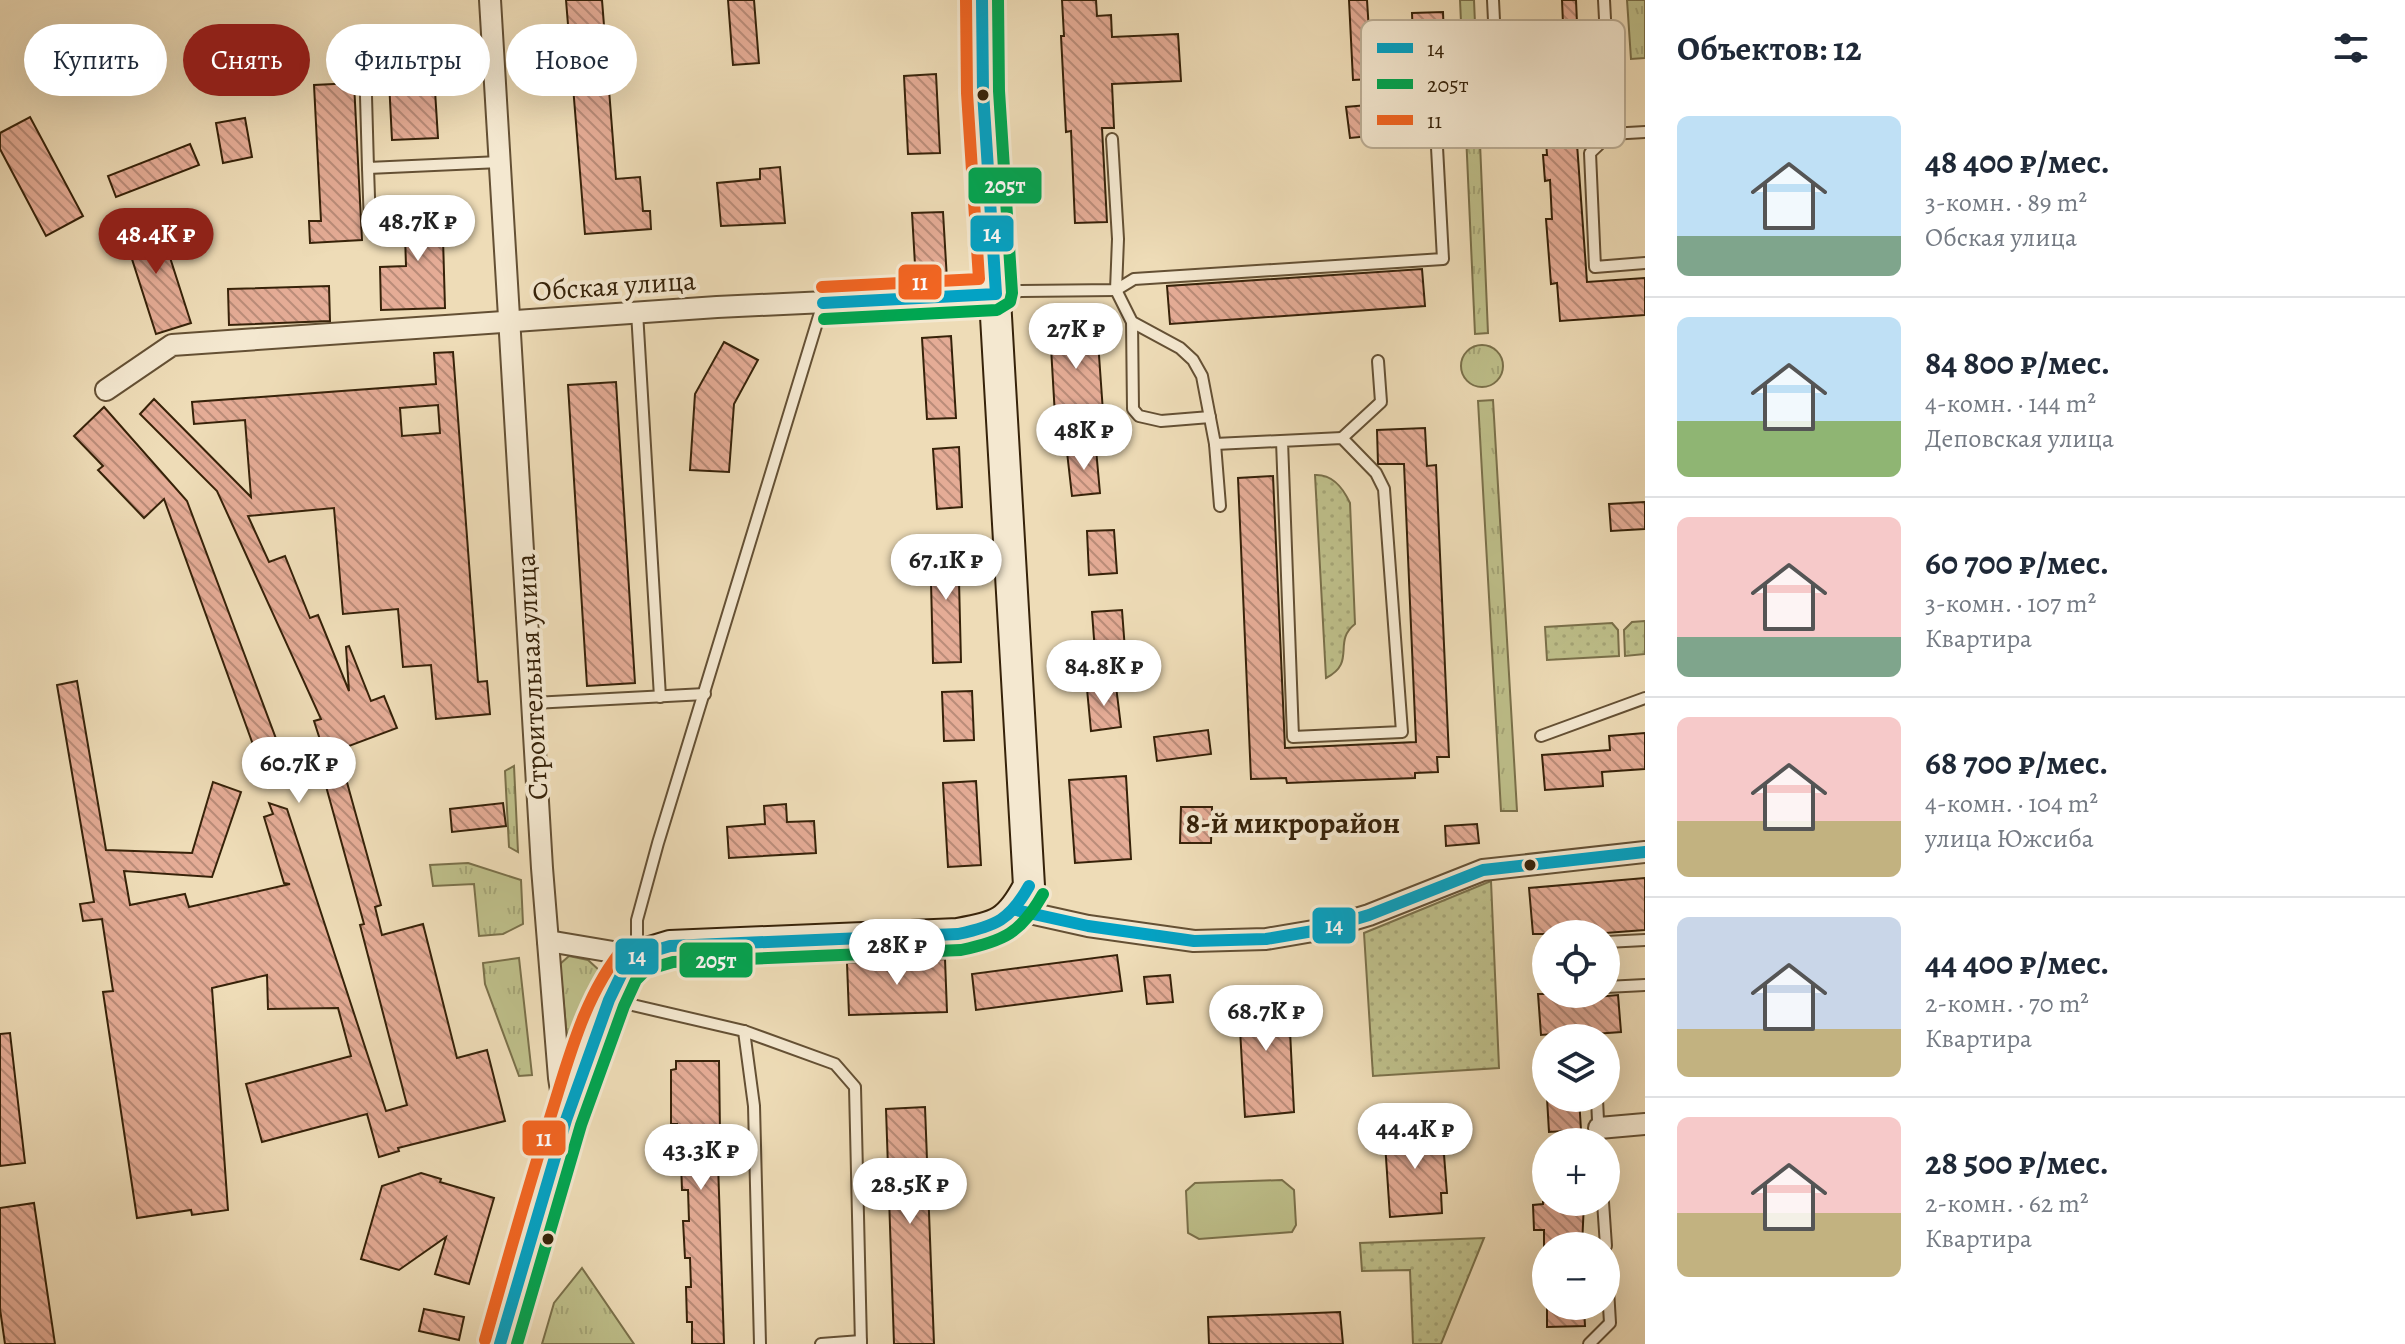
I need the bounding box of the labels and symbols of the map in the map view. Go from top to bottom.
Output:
legend [1361,20,1625,148]
text: 14 [1427,34,1445,64]
text: 205т [1427,70,1469,100]
unlabelled marker [975,87,991,103]
text: 11 [1427,106,1442,136]
line badge: 205т [967,166,1043,205]
text: 205т [984,171,1026,201]
pin: 48.7K ₽ [344,195,492,263]
pin: 48.4K ₽ [82,208,230,276]
line badge: 14 [969,214,1015,253]
text: 14 [983,219,1001,249]
street label: Обская улица [531,261,697,311]
line badge: 11 [897,263,943,301]
text: 11 [912,268,928,298]
pin: 27K ₽ [1020,303,1132,371]
pin: 48K ₽ [1028,404,1140,472]
pin: 67.1K ₽ [872,534,1020,602]
street label: Строительная улица [507,553,557,801]
pin: 84.8K ₽ [1030,640,1178,708]
pin: 60.7K ₽ [225,737,373,805]
district label: 8-й микрорайон [1186,803,1400,843]
unlabelled marker [1522,857,1538,873]
line badge: 14 [1311,906,1357,945]
text: 14 [1325,911,1343,941]
pin: 28K ₽ [841,919,953,987]
line badge: 14 [614,937,660,976]
line badge: 205т [678,941,754,979]
text: 14 [628,942,646,972]
text: 205т [695,946,737,976]
pin: 68.7K ₽ [1192,985,1340,1053]
pin: 44.4K ₽ [1341,1103,1489,1171]
line badge: 11 [521,1119,567,1157]
text: 11 [536,1124,552,1154]
pin: 43.3K ₽ [627,1124,775,1192]
pin: 28.5K ₽ [836,1158,984,1226]
unlabelled marker [540,1231,556,1247]

